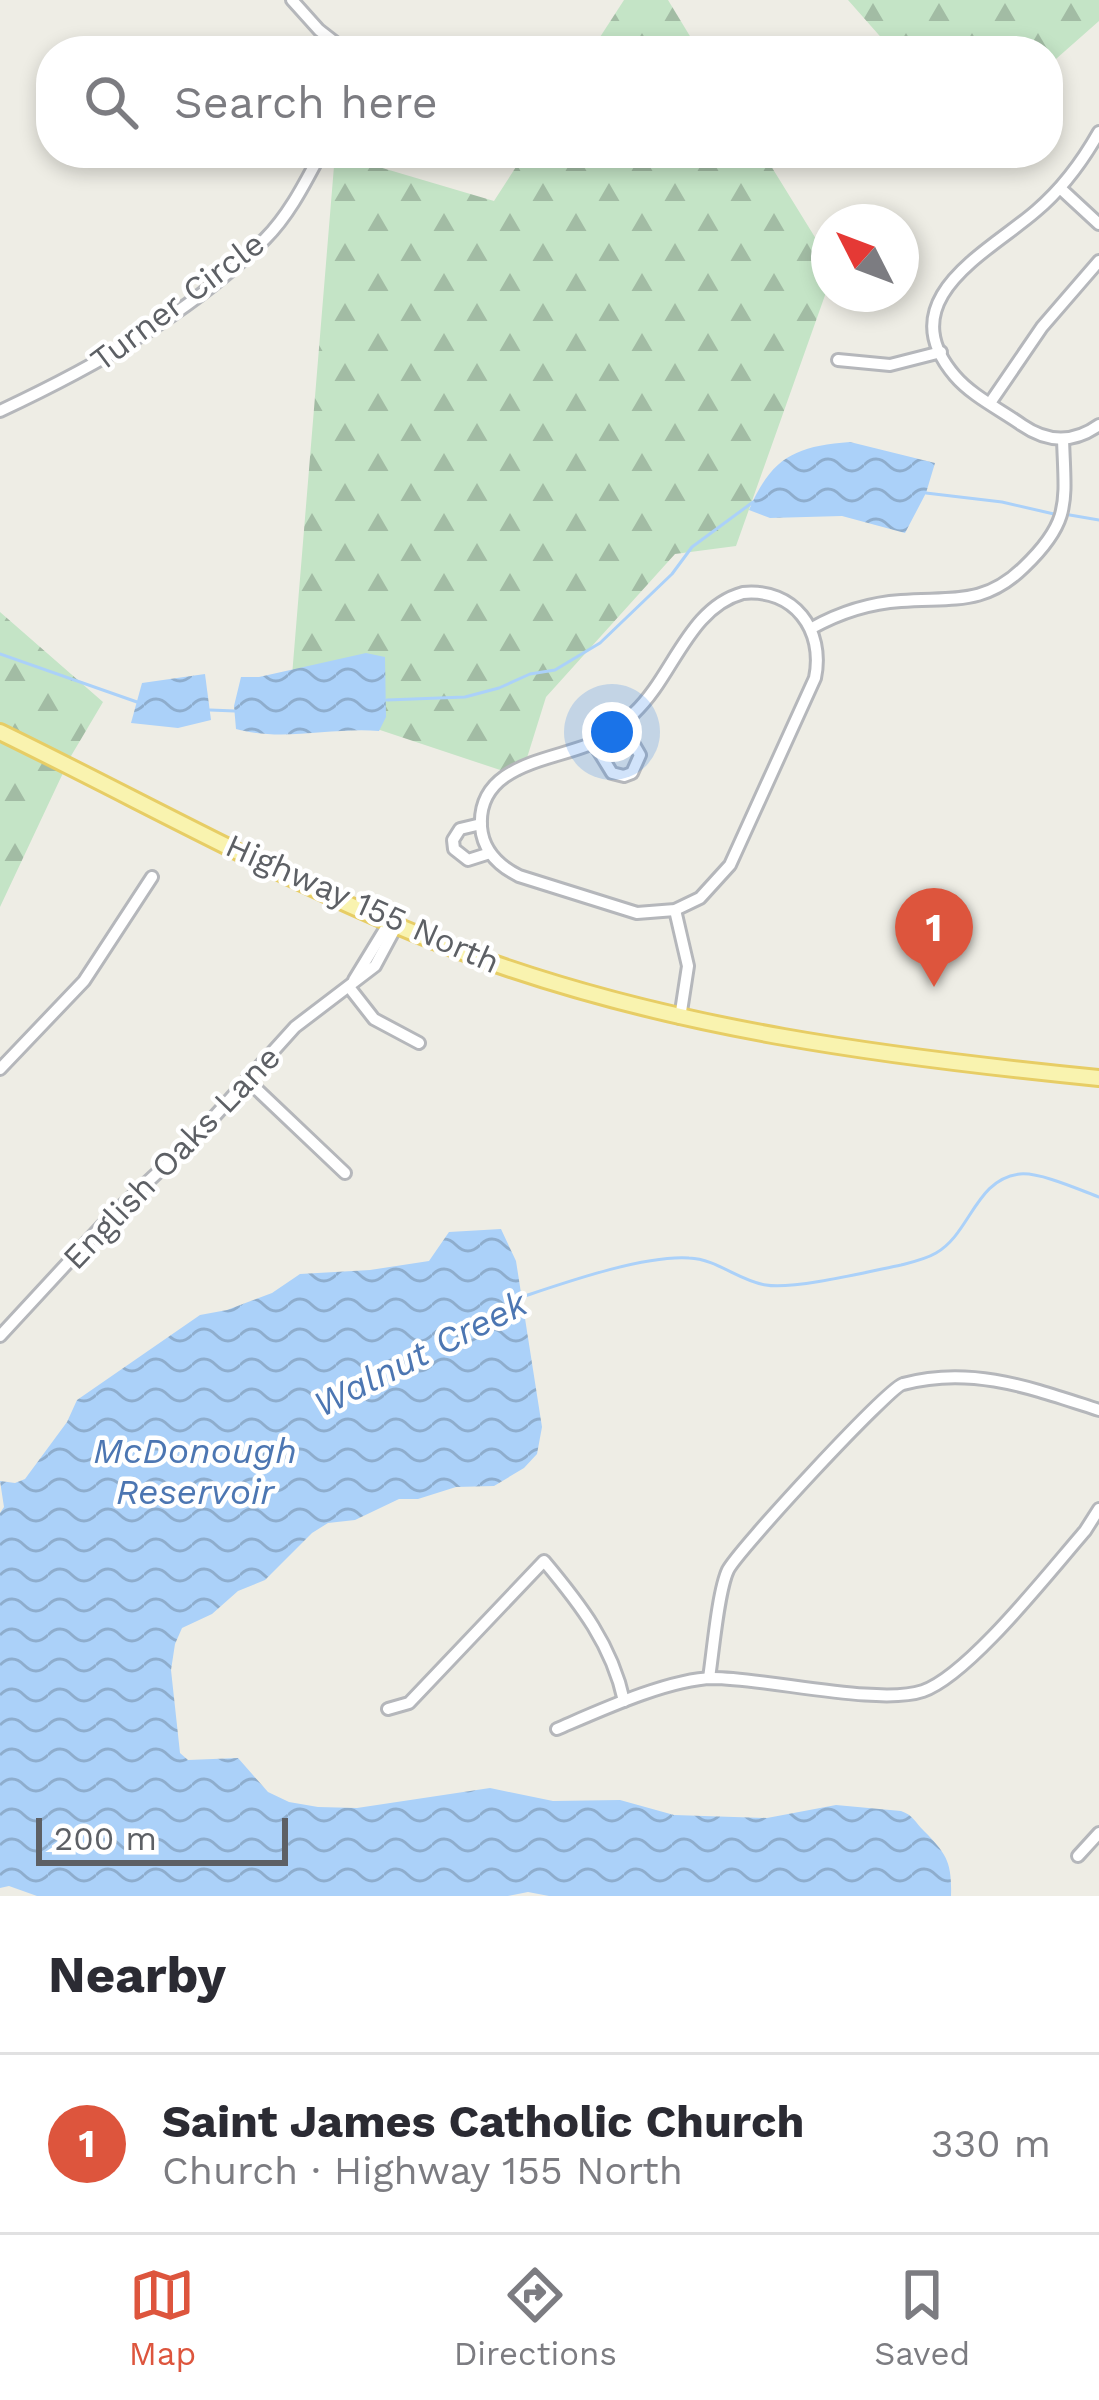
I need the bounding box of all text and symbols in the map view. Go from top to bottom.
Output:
search box [36,36,1063,168]
icon: search [78,69,144,135]
text: Search here [174,76,438,129]
north arrow [811,204,919,312]
street label: Turner Circle [83,224,272,379]
your location [582,702,642,762]
street label: Highway 155 North [220,826,506,981]
pin: 1 [895,888,973,987]
street label: English Oaks Lane [55,1038,288,1277]
water label: Walnut Creek [307,1281,535,1426]
water label: McDonough Reservoir [93,1430,297,1513]
scale bar [36,1812,288,1865]
text: 200 m [54,1819,157,1858]
text: Nearby [48,1945,226,2004]
text: Saint James Catholic Church [162,2095,804,2148]
text: 1 [79,2121,95,2166]
text: 330 m [931,2121,1051,2166]
text: Church · Highway 155 North [162,2148,683,2193]
tab: Map [129,2262,196,2373]
tab: Directions [454,2262,617,2373]
tab: Saved [874,2262,970,2373]

